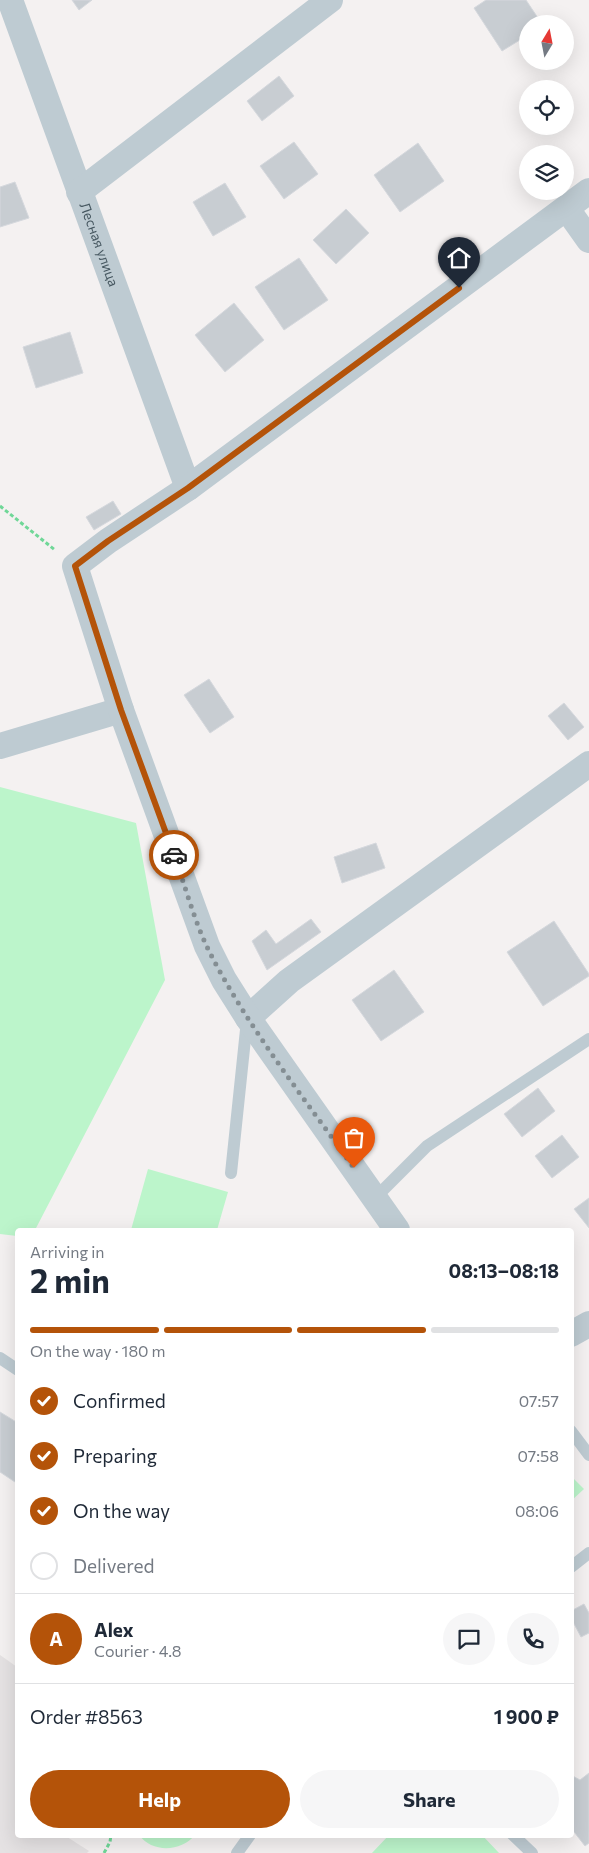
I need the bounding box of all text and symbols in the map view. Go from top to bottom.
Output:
north arrow [519,15,574,70]
map controls [519,15,574,200]
button: locate [519,80,574,135]
button: layers [519,145,574,200]
street label: Лесная улица [76,200,123,289]
pin [438,237,480,288]
icon: home [445,244,473,272]
courier [149,830,199,880]
icon: car [160,841,188,869]
pin [333,1117,375,1168]
icon: bag [340,1124,368,1152]
text: Arriving in [30,1242,104,1261]
text: 08:13–08:18 [449,1259,559,1282]
text: 2 min [30,1260,110,1300]
text: On the way · 180 m [30,1341,166,1360]
icon: check [30,1387,58,1415]
text: Confirmed [73,1389,166,1412]
text: 07:57 [519,1391,559,1410]
icon: check [30,1442,58,1470]
text: Preparing [73,1444,157,1467]
text: 07:58 [517,1446,559,1465]
icon: check [30,1497,58,1525]
text: On the way [73,1499,170,1522]
text: 08:06 [515,1501,559,1520]
text: Delivered [73,1554,154,1577]
button: chat [443,1613,495,1665]
button: phone [507,1613,559,1665]
text: Alex [94,1618,134,1641]
text: A [49,1627,63,1650]
text: Courier · 4.8 [94,1641,181,1660]
text: Order #8563 [30,1705,143,1728]
text: 1 900 ₽ [494,1705,559,1728]
button: Help [30,1770,290,1828]
button: Share [300,1770,559,1828]

